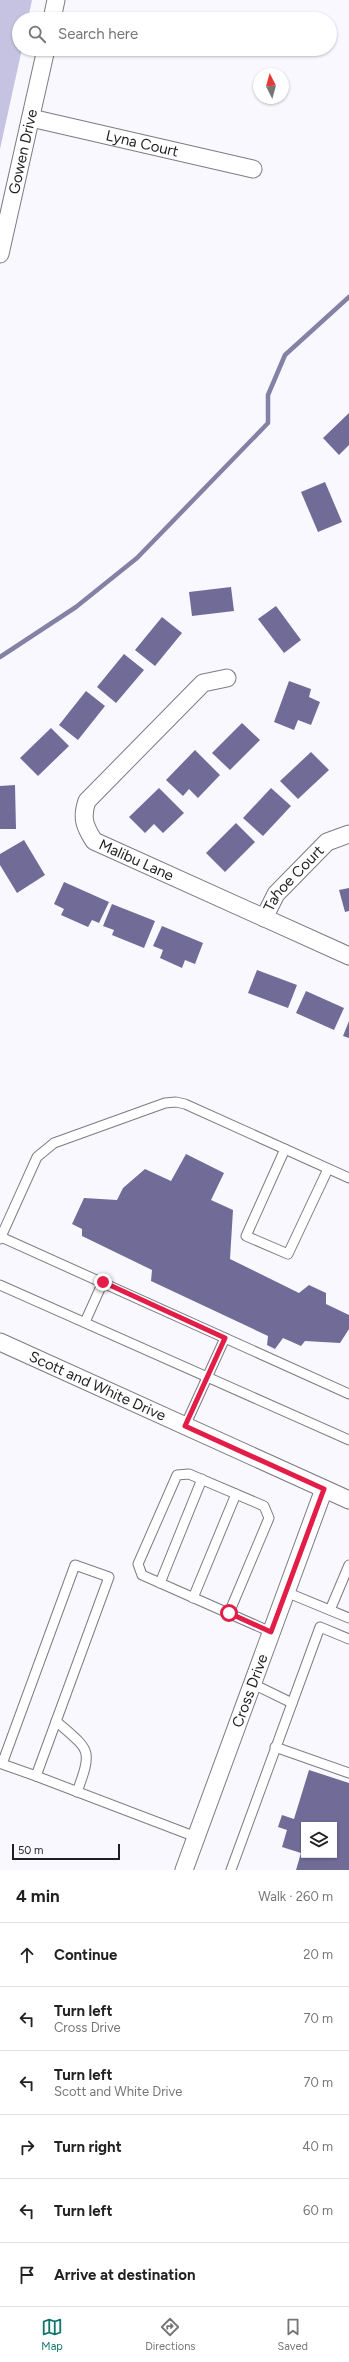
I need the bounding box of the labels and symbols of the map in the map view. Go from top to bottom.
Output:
north arrow [253,68,289,104]
street label: Gowen Drive [5,107,41,196]
street label: Lyna Court [104,126,181,161]
street label: Malibu Lane [96,835,177,885]
street label: Tahoe Court [260,841,328,914]
route end [94,1273,112,1291]
street label: Scott and White Drive [26,1347,169,1425]
route start [220,1604,238,1622]
street label: Cross Drive [228,1651,272,1730]
scale bar [12,1842,120,1861]

